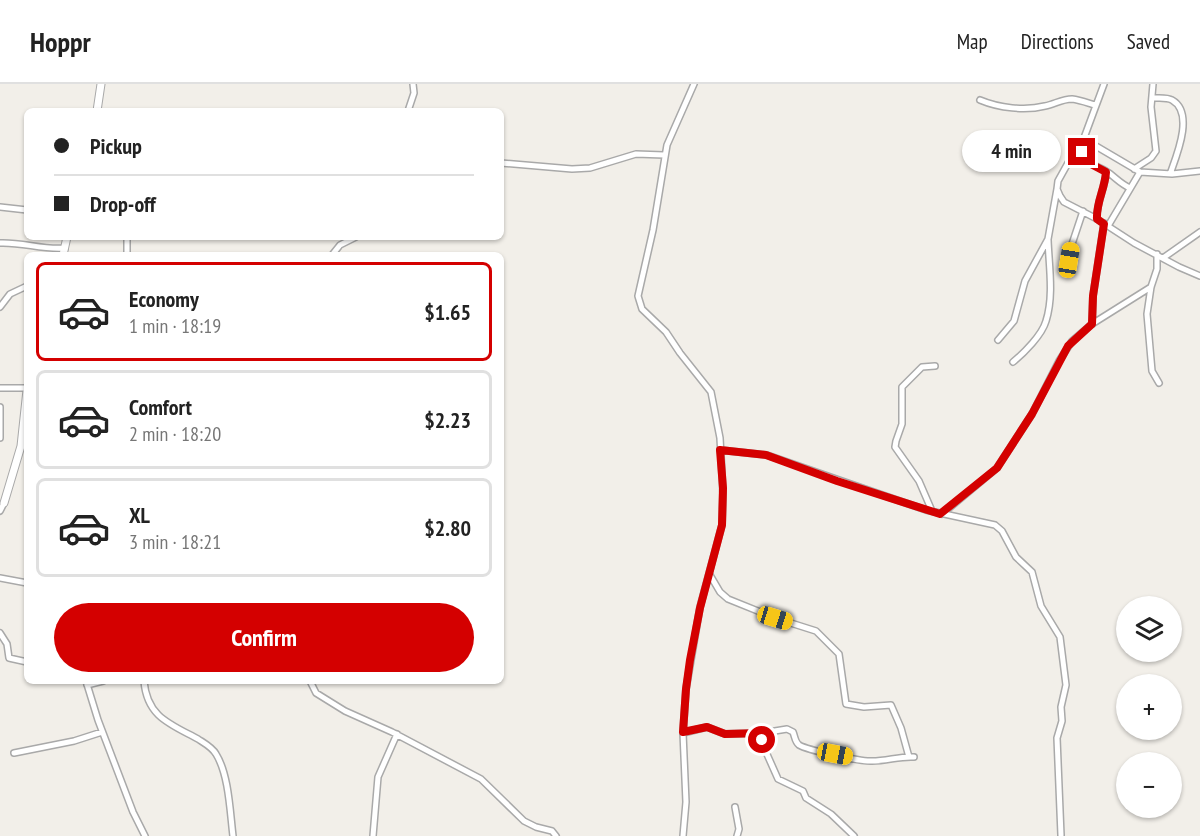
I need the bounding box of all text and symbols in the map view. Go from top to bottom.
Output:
text: Hoppr [30,23,91,60]
text: Map [957,28,988,55]
text: Directions [1021,28,1094,55]
text: Saved [1127,28,1170,55]
callout: 4 min [962,131,1061,173]
text: Pickup [90,132,142,160]
text: 4 min [991,138,1032,164]
route end [1068,138,1095,165]
text: Drop-off [90,190,156,218]
car [1057,241,1081,279]
icon: car [57,285,111,339]
text: Economy [129,285,199,313]
text: $1.65 [424,298,471,326]
text: 1 min · 18:19 [129,313,221,339]
icon: car [57,393,111,447]
text: Comfort [129,393,192,421]
text: $2.23 [424,406,471,434]
text: 2 min · 18:20 [129,421,221,447]
icon: car [57,501,111,555]
text: XL [129,501,150,529]
text: $2.80 [424,514,471,542]
text: 3 min · 18:21 [129,529,221,555]
map controls [1116,596,1182,818]
button: layers [1116,596,1182,662]
button: Confirm [54,603,474,672]
car [755,604,795,632]
button: + [1116,674,1182,740]
route start [748,726,775,753]
car [816,742,854,766]
button: − [1116,752,1182,818]

